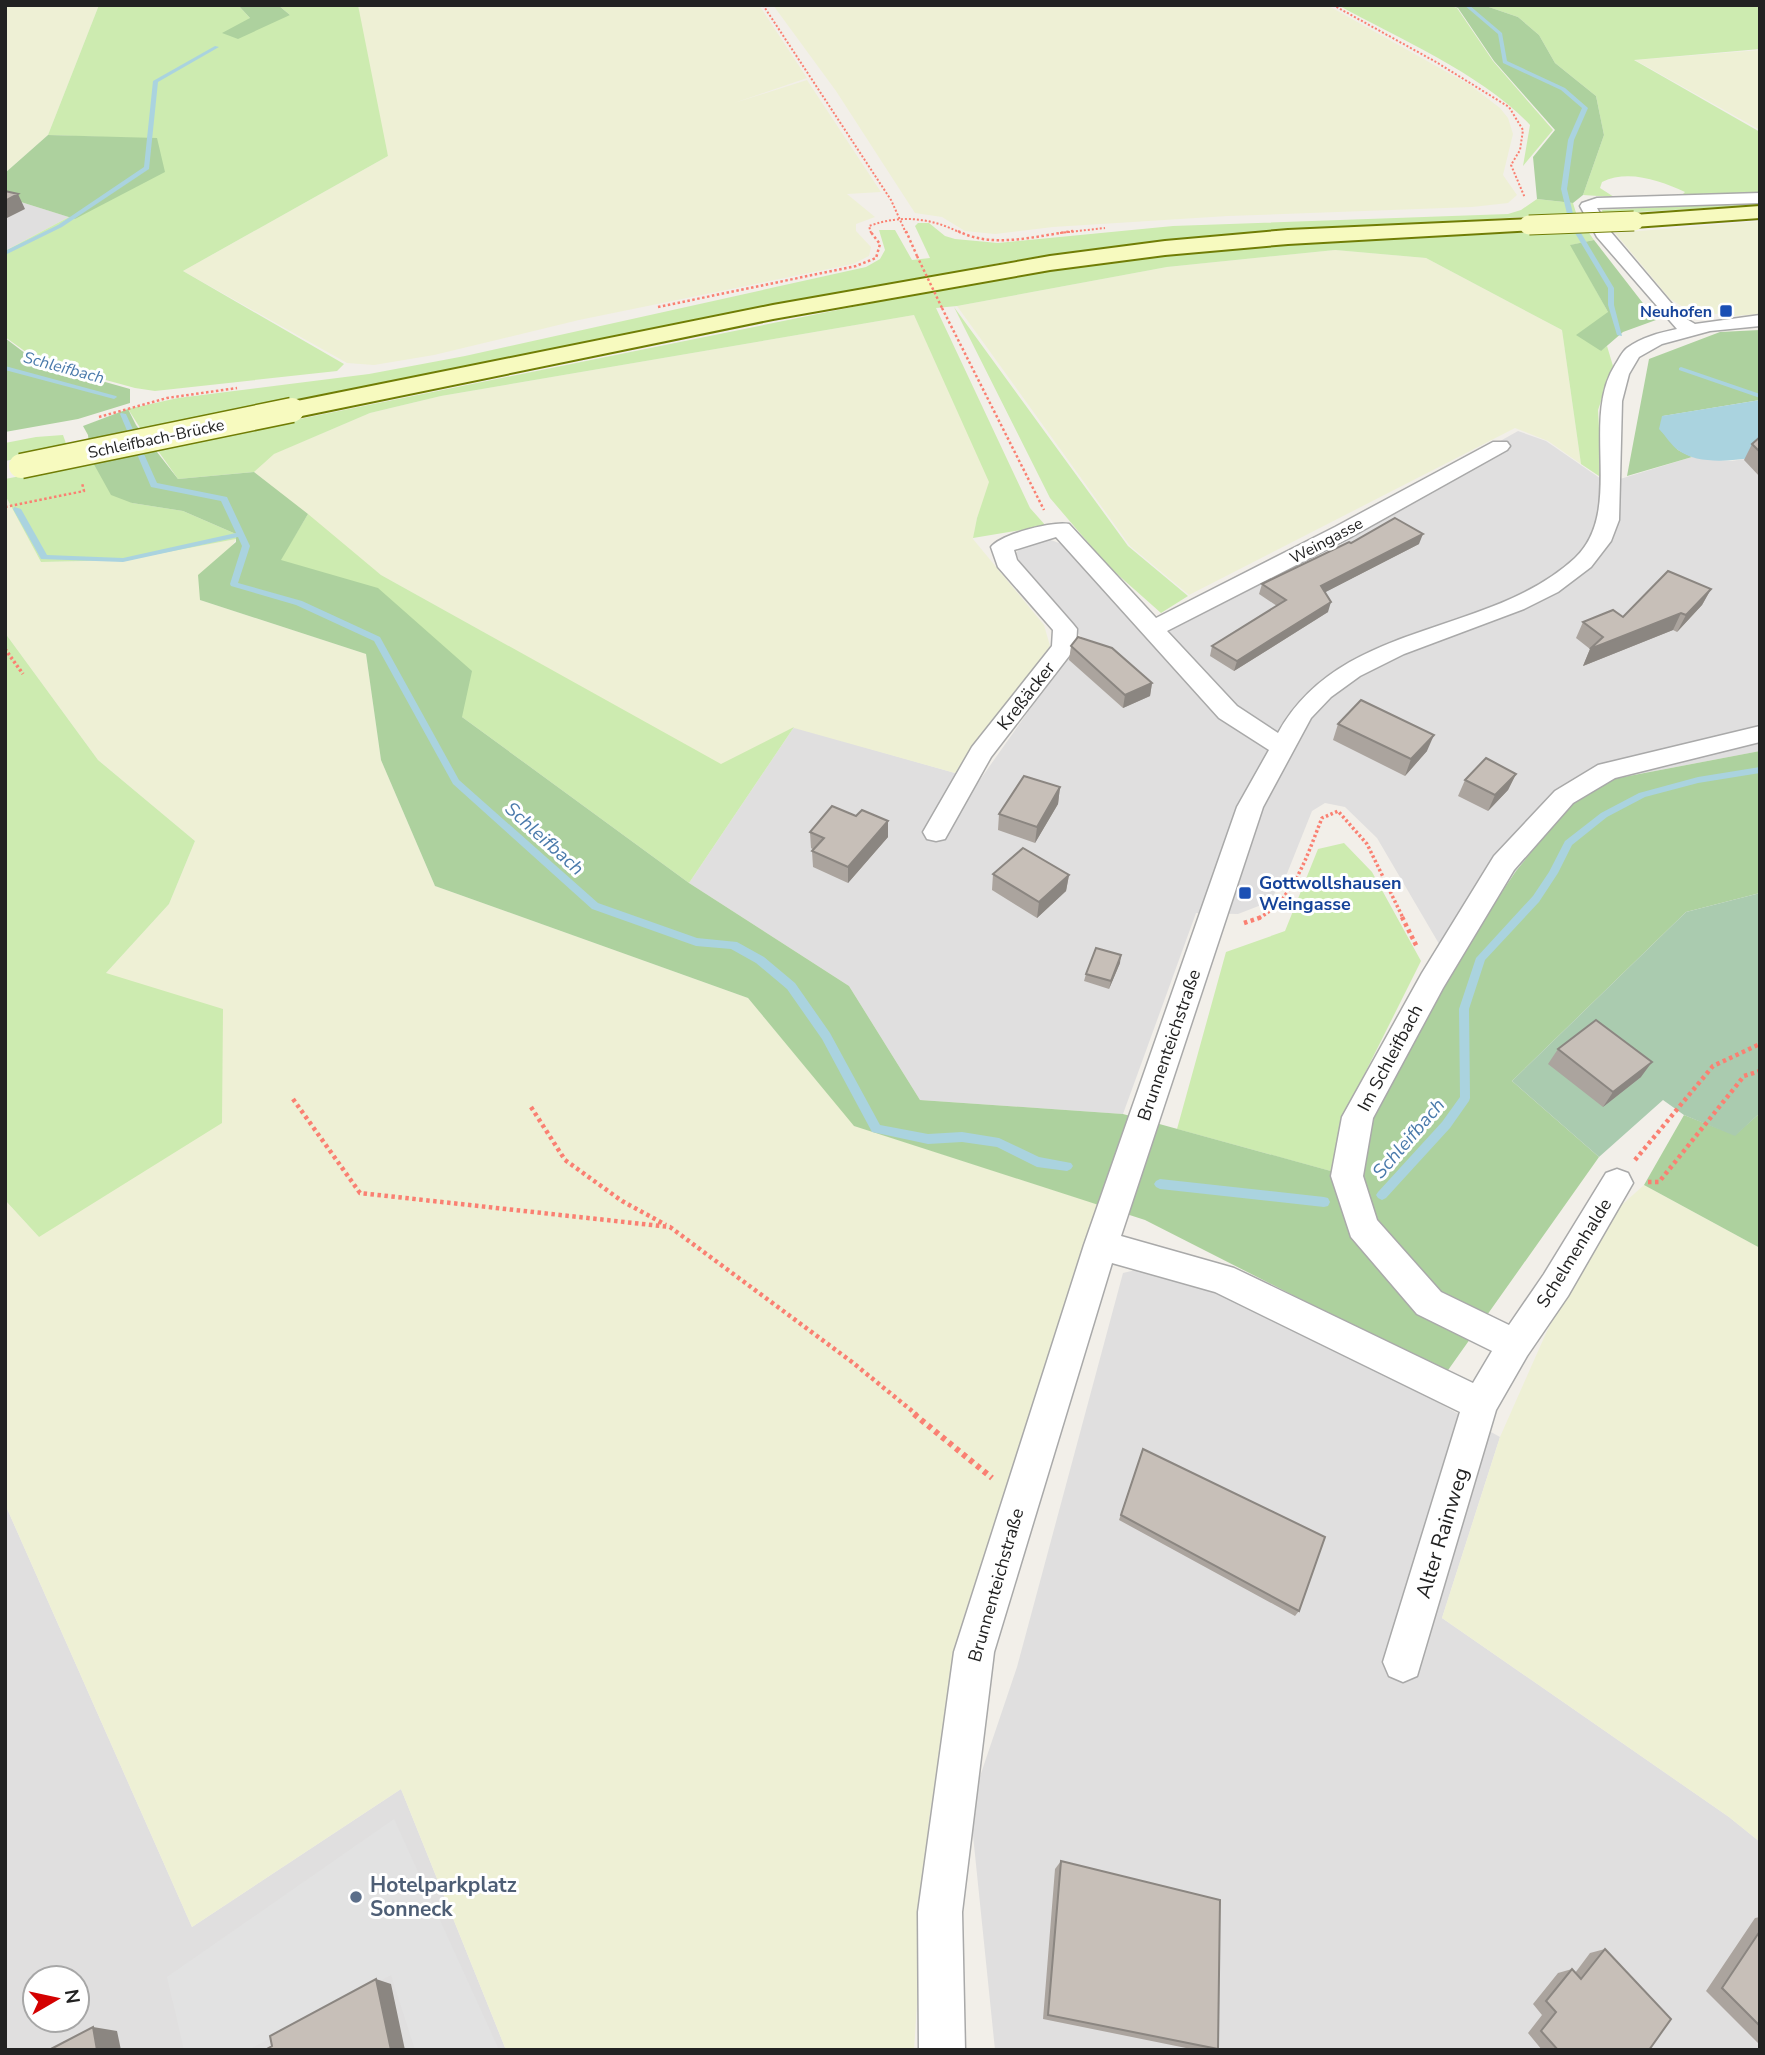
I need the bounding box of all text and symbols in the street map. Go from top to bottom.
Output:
place label: Neuhofen [1640,301,1712,323]
marker: Neuhofen [1718,303,1734,319]
water label: Schleifbach [21,347,107,389]
street label: Schleifbach-Brücke [86,414,226,464]
street label: Weingasse [1286,512,1367,569]
street label: Kreßäcker [992,656,1061,735]
water label: Schleifbach [499,796,590,881]
place label: Gottwollshausen Weingasse [1259,871,1402,916]
marker: Gottwollshausen Weingasse [1237,885,1253,901]
street label: Brunnenteichstraße [1132,966,1206,1124]
street label: Im Schleifbach [1352,1000,1428,1116]
water label: Schleifbach [1367,1093,1451,1184]
street label: Schelmenhalde [1531,1194,1617,1312]
street label: Alter Rainweg [1409,1464,1475,1602]
street label: Brunnenteichstraße [963,1505,1029,1665]
place label: Hotelparkplatz Sonneck [370,1871,517,1923]
marker: Hotelparkplatz Sonneck [348,1889,364,1905]
north arrow [21,1964,91,2034]
text: N [58,1987,86,2006]

